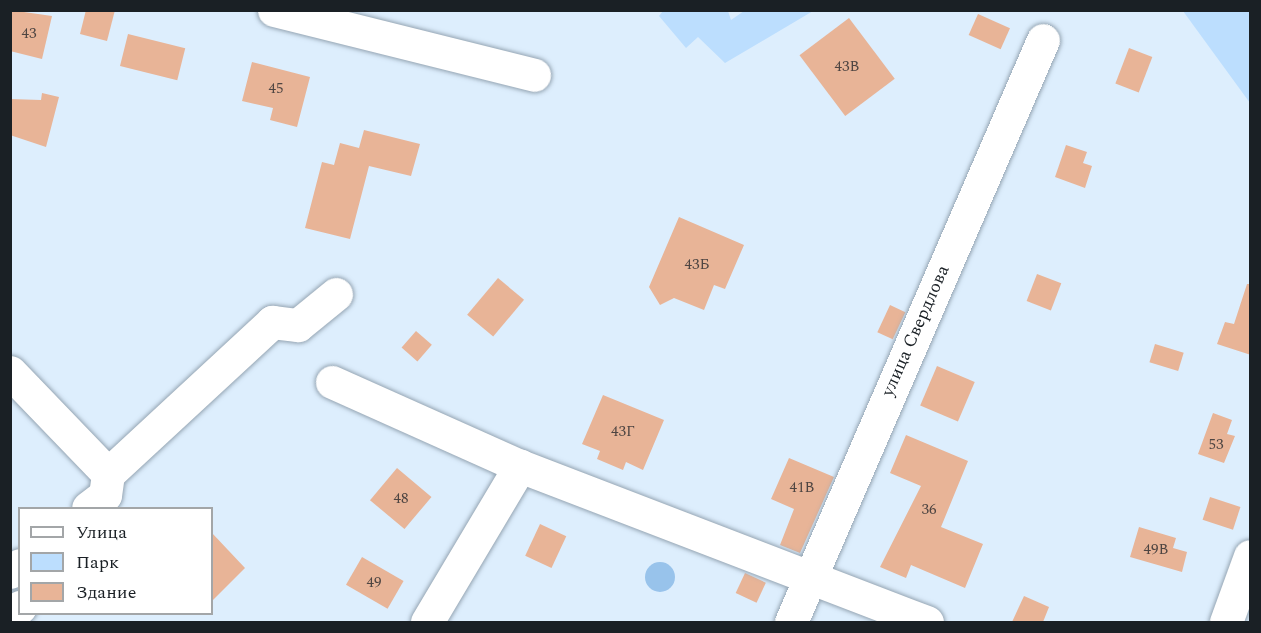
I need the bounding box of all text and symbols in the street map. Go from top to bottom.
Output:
house number: 43 [22,25,36,43]
house number: 43В [835,58,859,76]
house number: 45 [269,80,283,98]
house number: 43Б [684,256,710,274]
street label: улица Свердлова [877,262,955,400]
house number: 43Г [611,423,635,441]
house number: 53 [1209,436,1223,454]
house number: 41В [790,479,814,497]
house number: 48 [394,490,408,508]
house number: 36 [922,501,936,519]
legend [18,507,213,615]
text: Улица [76,519,127,546]
house number: 49В [1144,541,1168,559]
text: Парк [76,549,119,576]
house number: 49 [367,574,381,592]
text: Здание [76,579,136,606]

